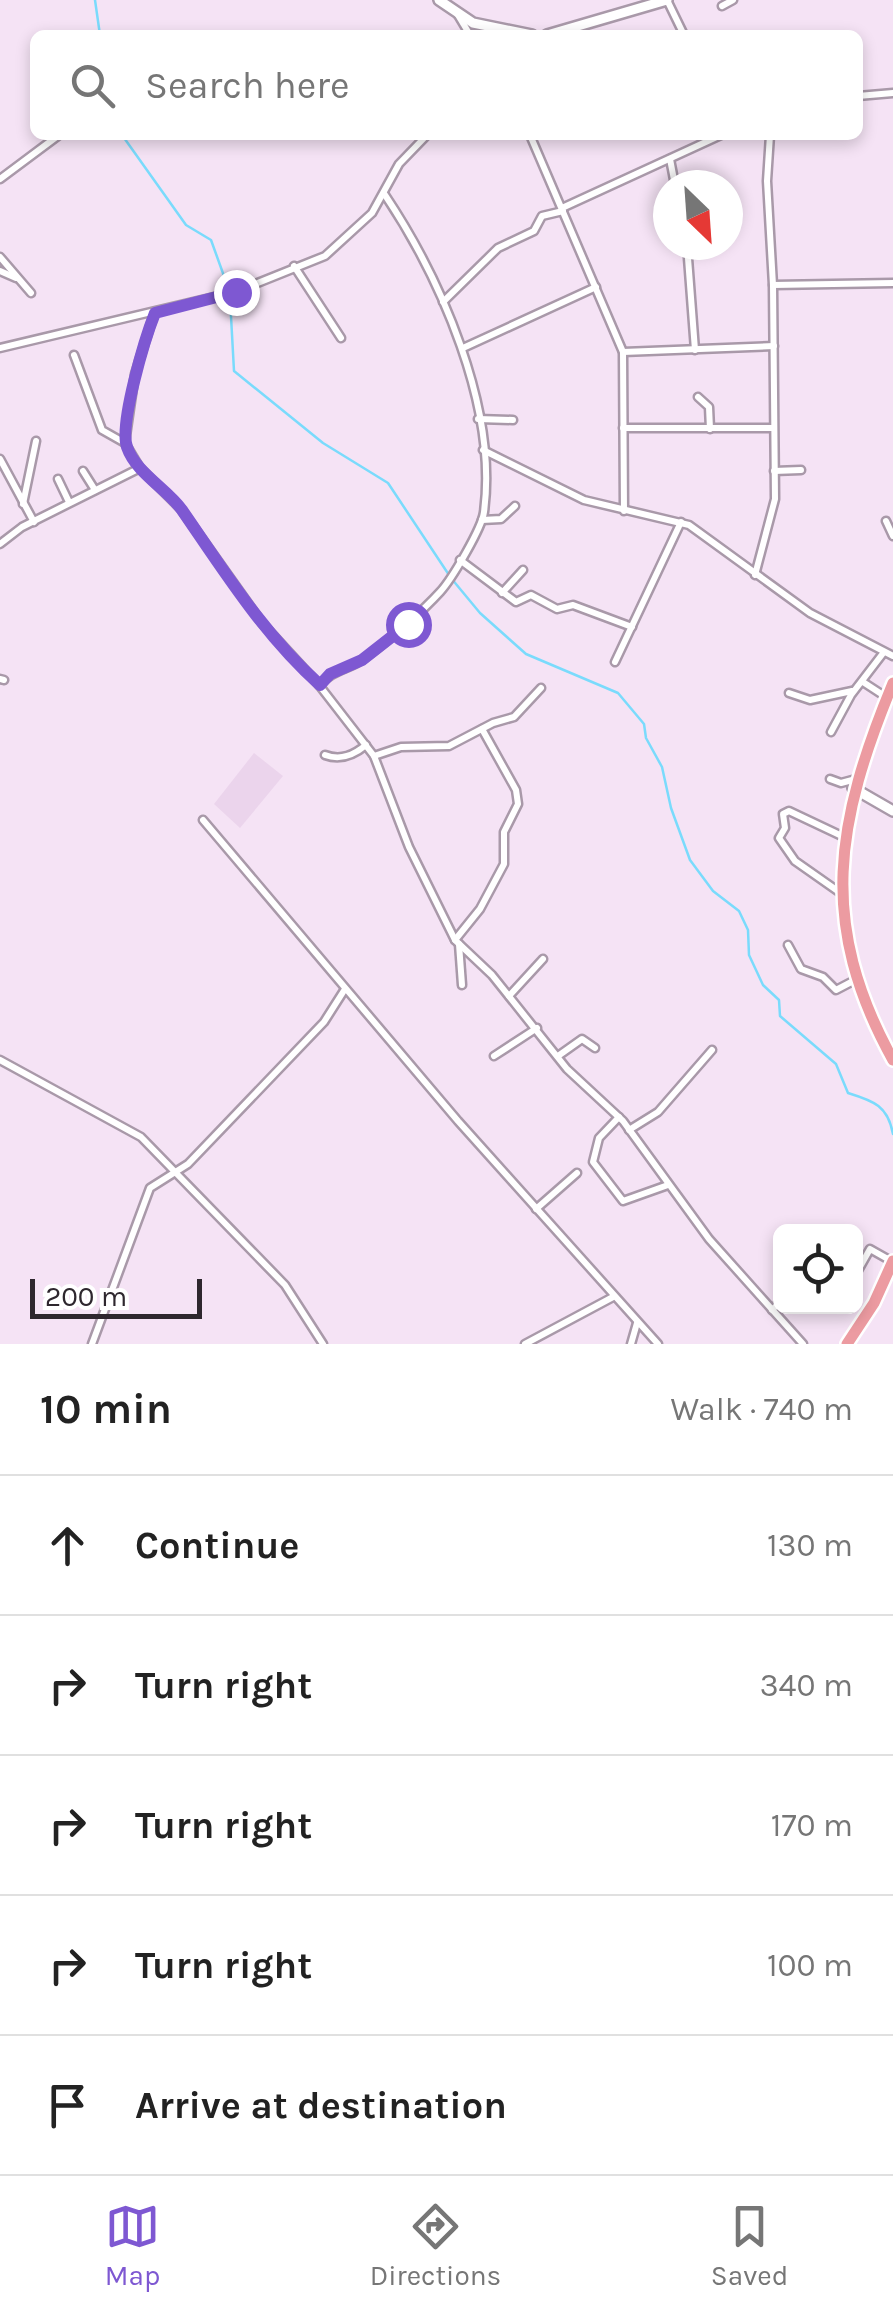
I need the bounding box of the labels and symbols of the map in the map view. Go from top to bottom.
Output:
north arrow [653,170,743,260]
route end [214,270,260,316]
route start [386,602,432,648]
scale bar [30,1274,202,1318]

